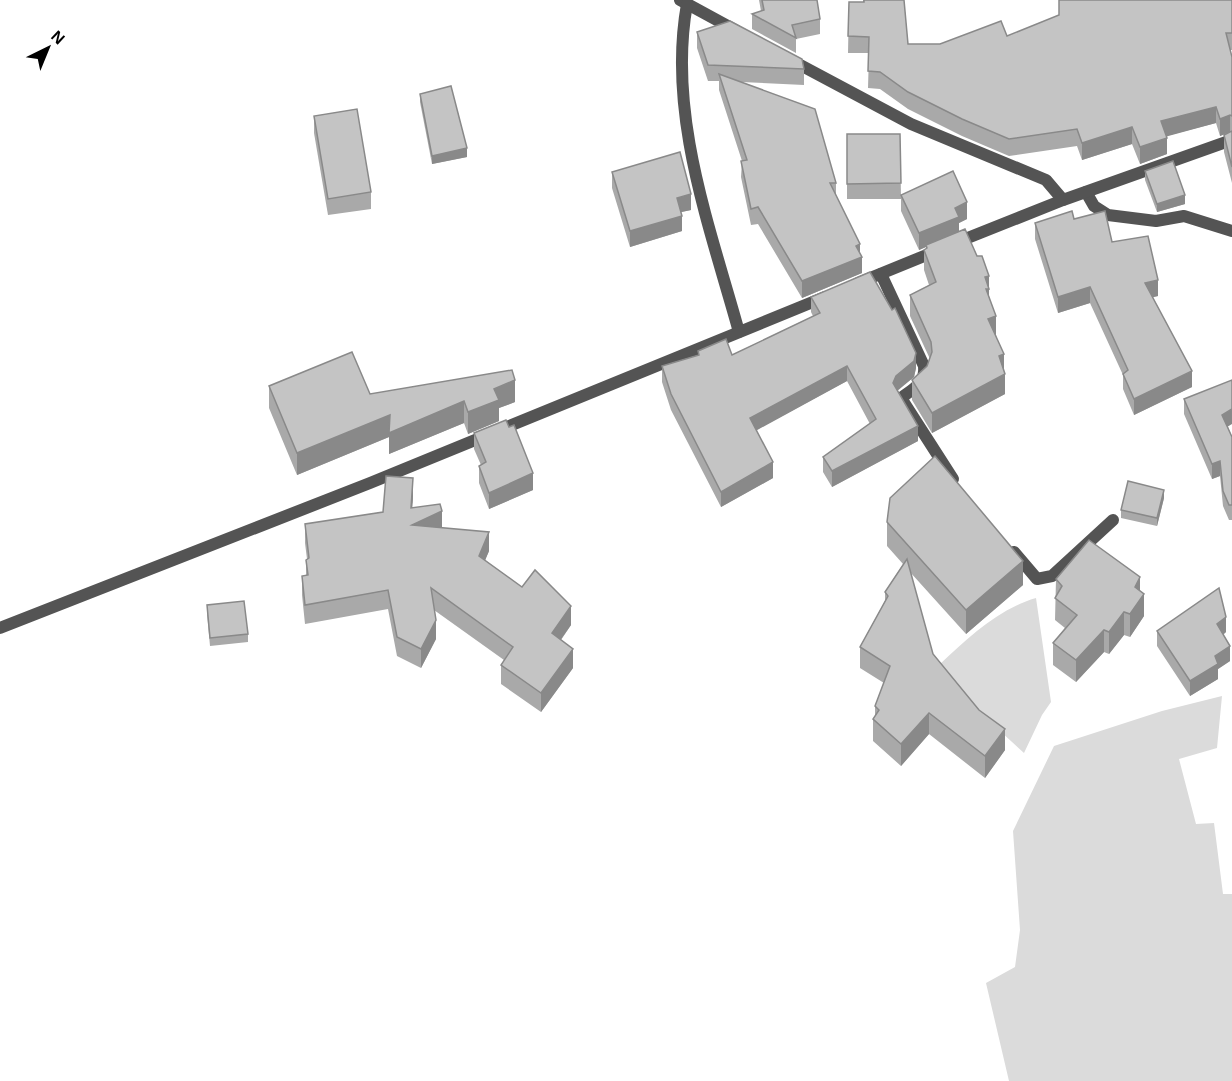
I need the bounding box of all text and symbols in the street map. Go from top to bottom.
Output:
north arrow [18,18,78,78]
text: N [48,27,68,48]

